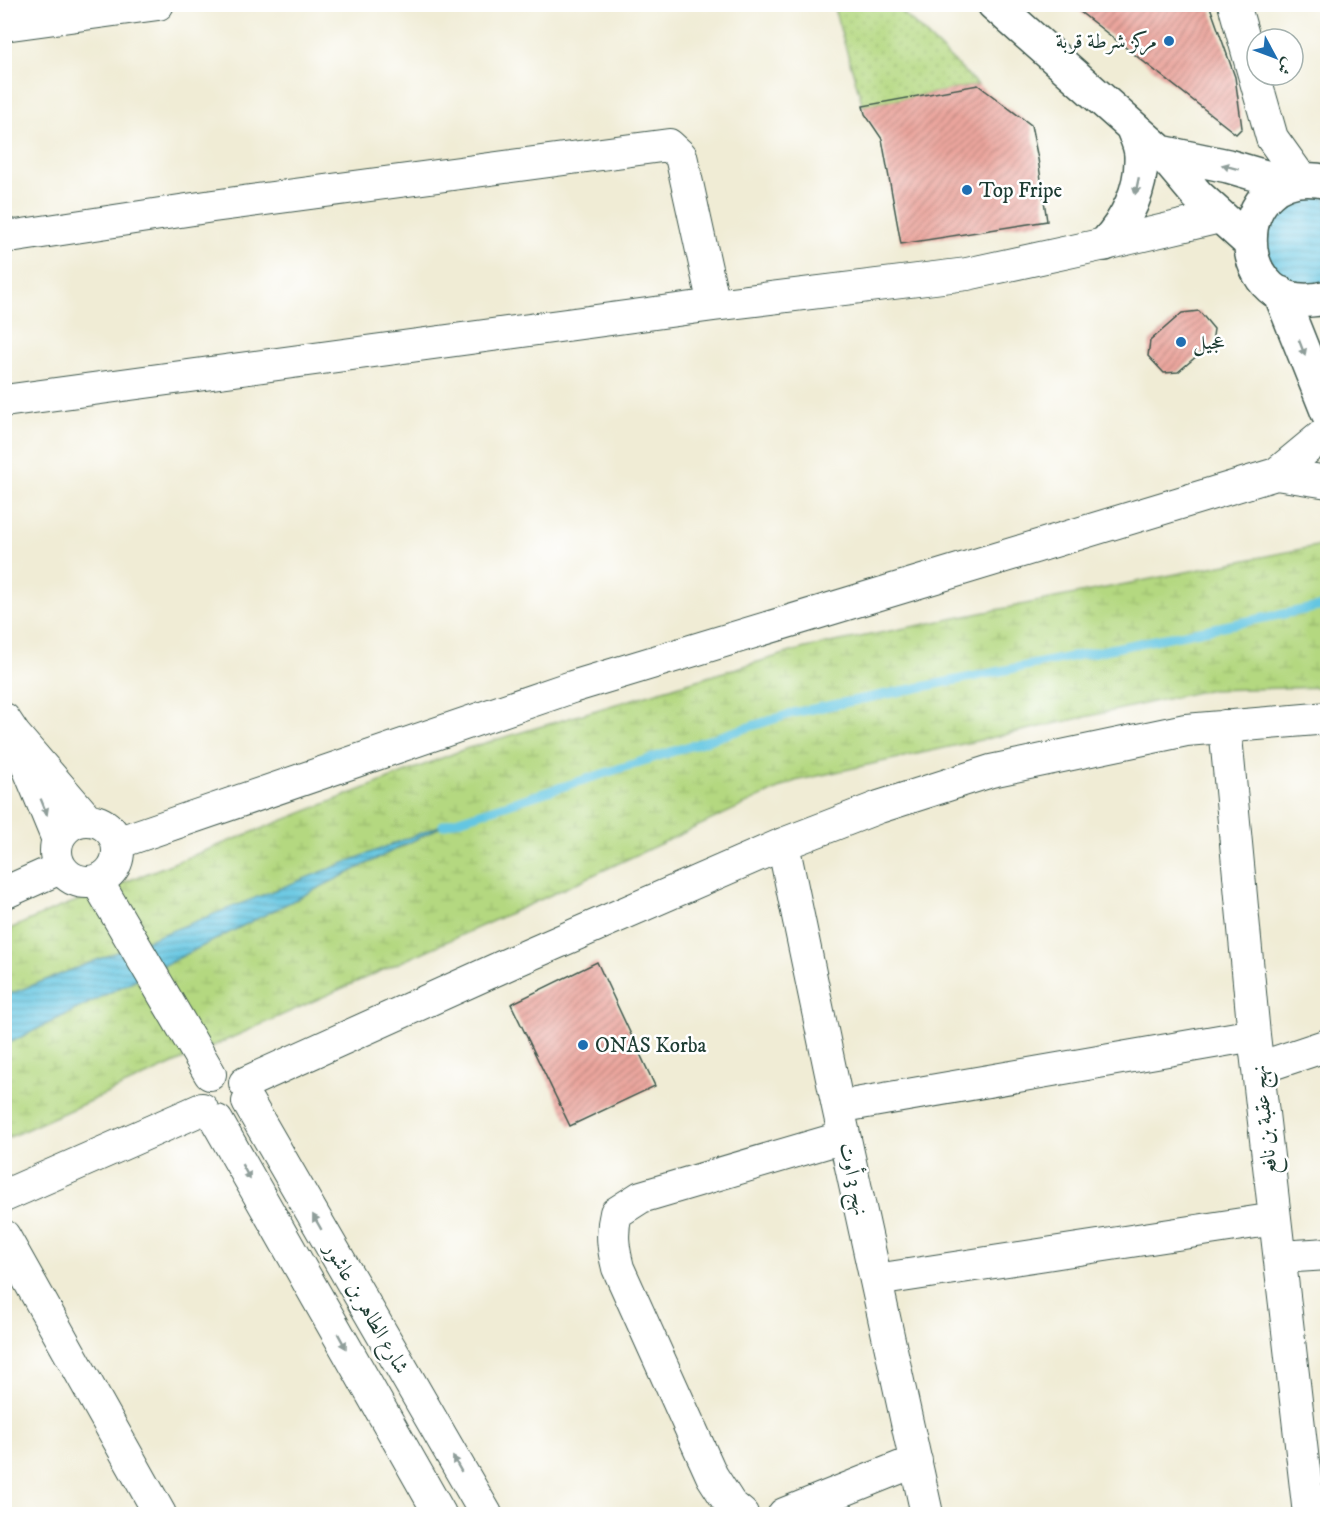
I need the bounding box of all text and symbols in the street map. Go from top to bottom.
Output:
north arrow [1245,27,1305,87]
place label: مركز شرطة قربة [1056,29,1157,56]
marker: مركز شرطة قربة [1162,34,1176,48]
text: ش [1273,54,1298,79]
one-way arrow [1221,161,1240,171]
one-way arrow [1132,176,1141,195]
place label: Top Fripe [979,178,1063,204]
marker: Top Fripe [960,183,974,197]
place label: عجيل [1193,330,1225,357]
marker: عجيل [1174,335,1188,349]
one-way arrow [1297,339,1307,357]
one-way arrow [39,798,49,816]
place label: ONAS Korba [595,1033,707,1059]
marker: ONAS Korba [576,1038,590,1052]
street label: نهج عقبة بن نافع [1246,1063,1289,1176]
street label: نهج 3 أوت [828,1140,876,1219]
one-way arrow [241,1163,251,1180]
one-way arrow [312,1214,323,1230]
street label: شارع الطاهر بن عاشور [314,1236,414,1381]
one-way arrow [337,1333,347,1350]
one-way arrow [451,1456,462,1472]

